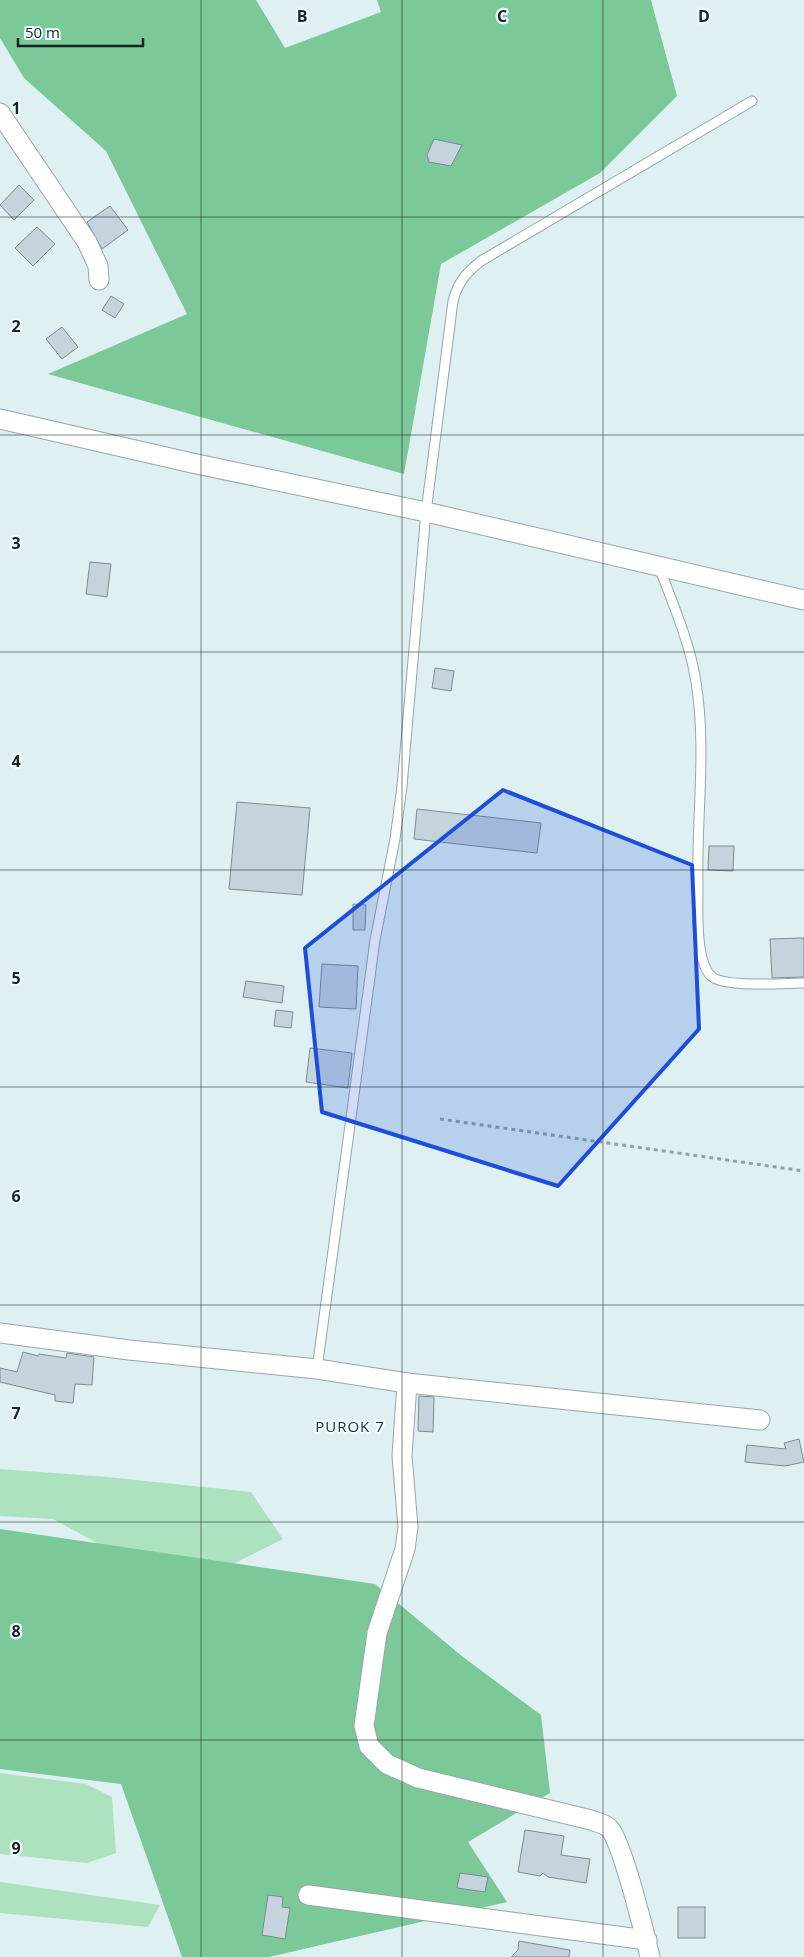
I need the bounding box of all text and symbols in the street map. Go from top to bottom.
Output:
text: B [297,5,307,27]
text: C [497,5,507,27]
text: D [698,5,710,27]
scale bar [18,15,142,47]
text: 50 m [25,22,60,42]
text: 1 [11,97,21,119]
text: 2 [11,315,21,337]
text: 3 [11,532,21,554]
text: 4 [11,750,21,772]
text: 5 [11,967,21,989]
text: 6 [11,1185,21,1207]
text: 7 [11,1402,21,1424]
district label: PUROK 7 [315,1416,385,1436]
text: 8 [11,1620,21,1642]
text: 9 [11,1837,21,1859]

